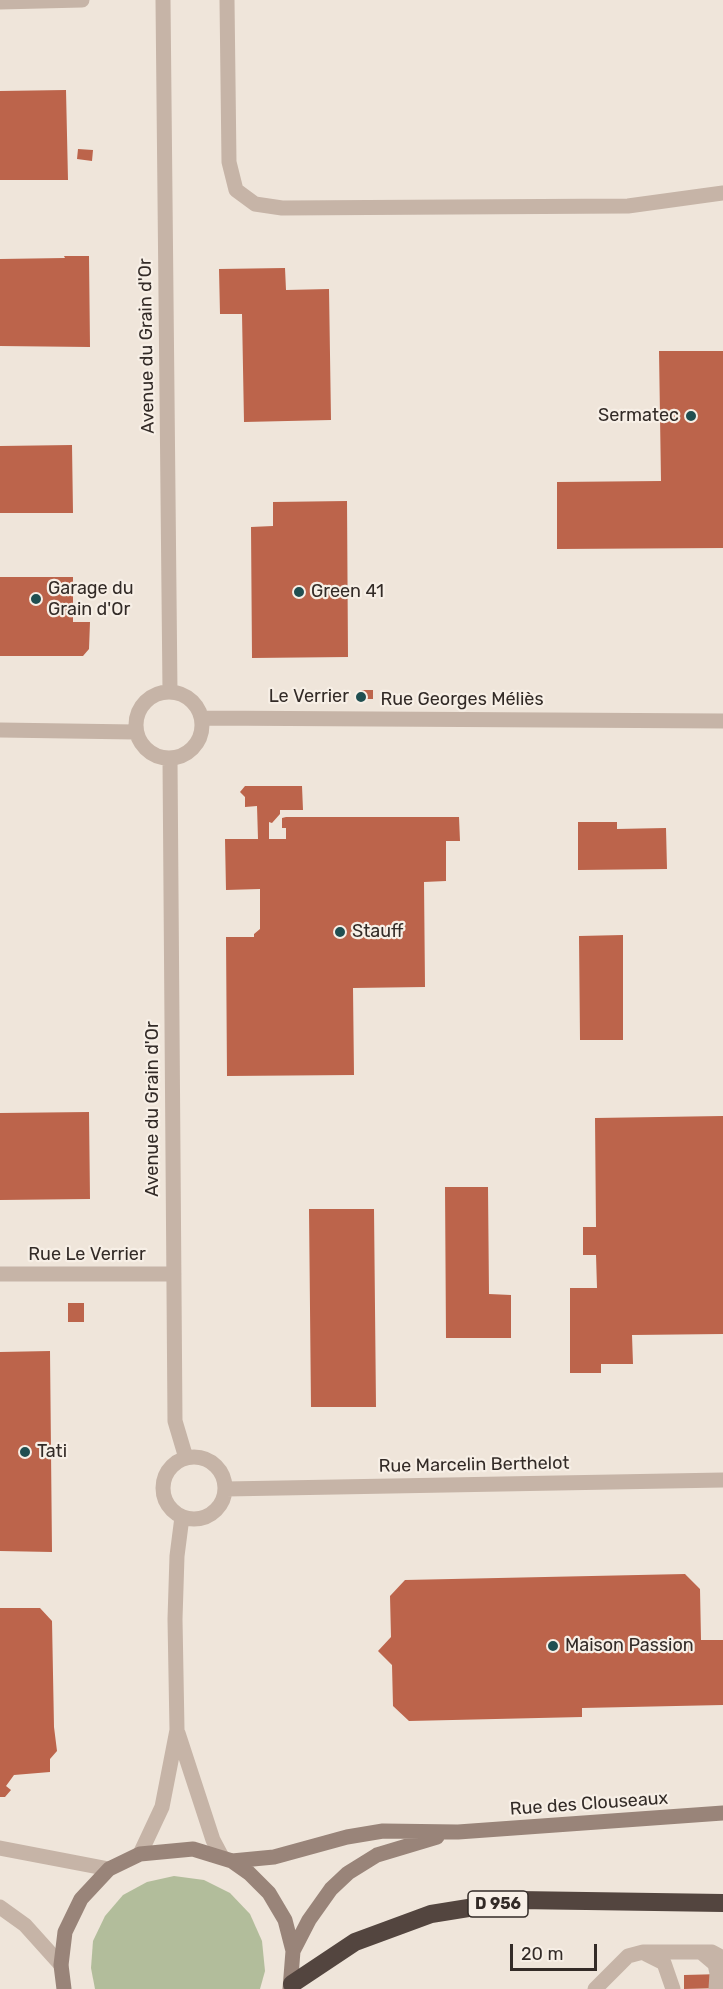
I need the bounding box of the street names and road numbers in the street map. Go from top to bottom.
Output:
street label: Avenue du Grain d'Or [135,258,159,434]
street label: Rue Georges Méliès [380,689,544,711]
street label: Avenue du Grain d'Or [142,1021,164,1197]
street label: Rue Le Verrier [28,1244,146,1266]
street label: Rue Marcelin Berthelot [378,1453,570,1477]
street label: Rue des Clouseaux [509,1788,669,1820]
road number: D 956 [468,1891,528,1917]

